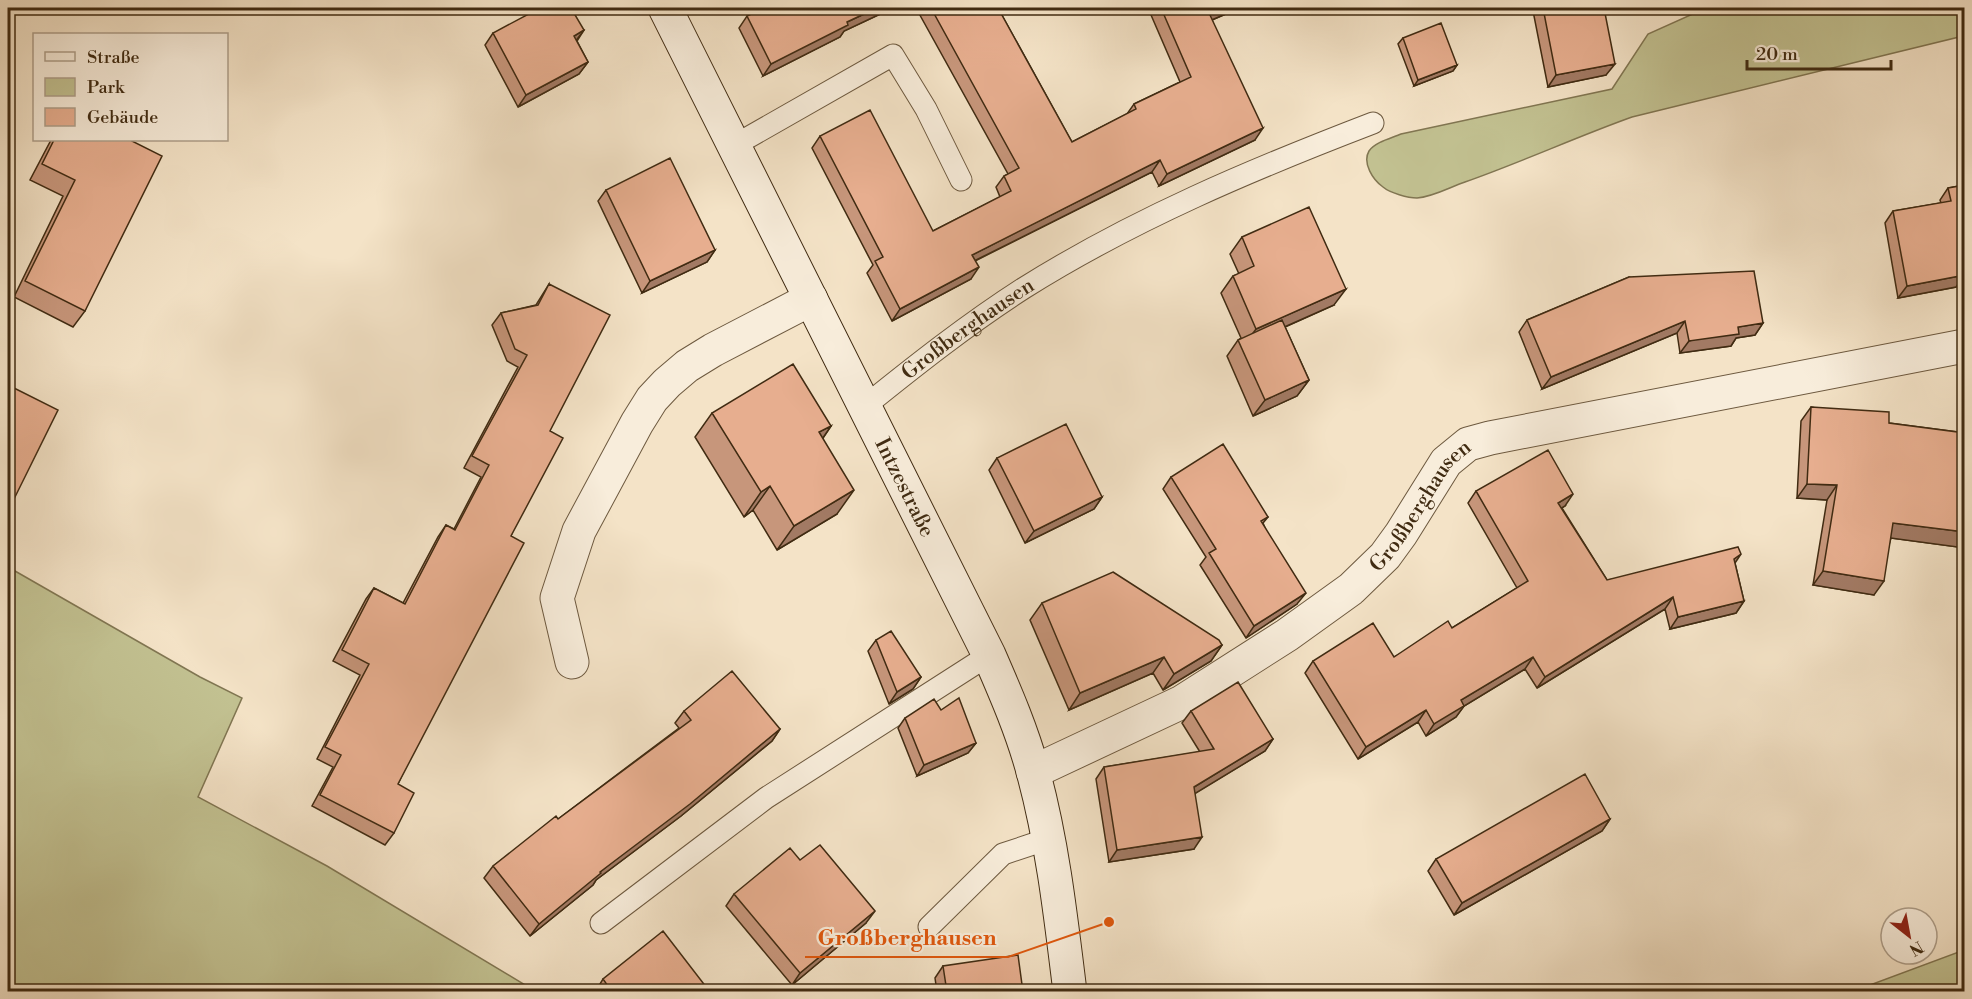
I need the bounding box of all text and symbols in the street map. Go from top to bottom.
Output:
legend [33,33,228,141]
scale bar [1747,33,1891,71]
text: 20 m [1756,43,1798,66]
text: Straße [87,46,140,69]
text: Park [87,76,126,99]
text: Gebäude [87,106,158,129]
street label: Großberghausen [897,273,1040,386]
street label: Intzestraße [868,434,940,542]
street label: Großberghausen [1364,434,1477,578]
north arrow [1879,906,1939,966]
callout: Großberghausen [805,917,1008,957]
text: Großberghausen [818,925,997,952]
text: N [1905,936,1927,960]

